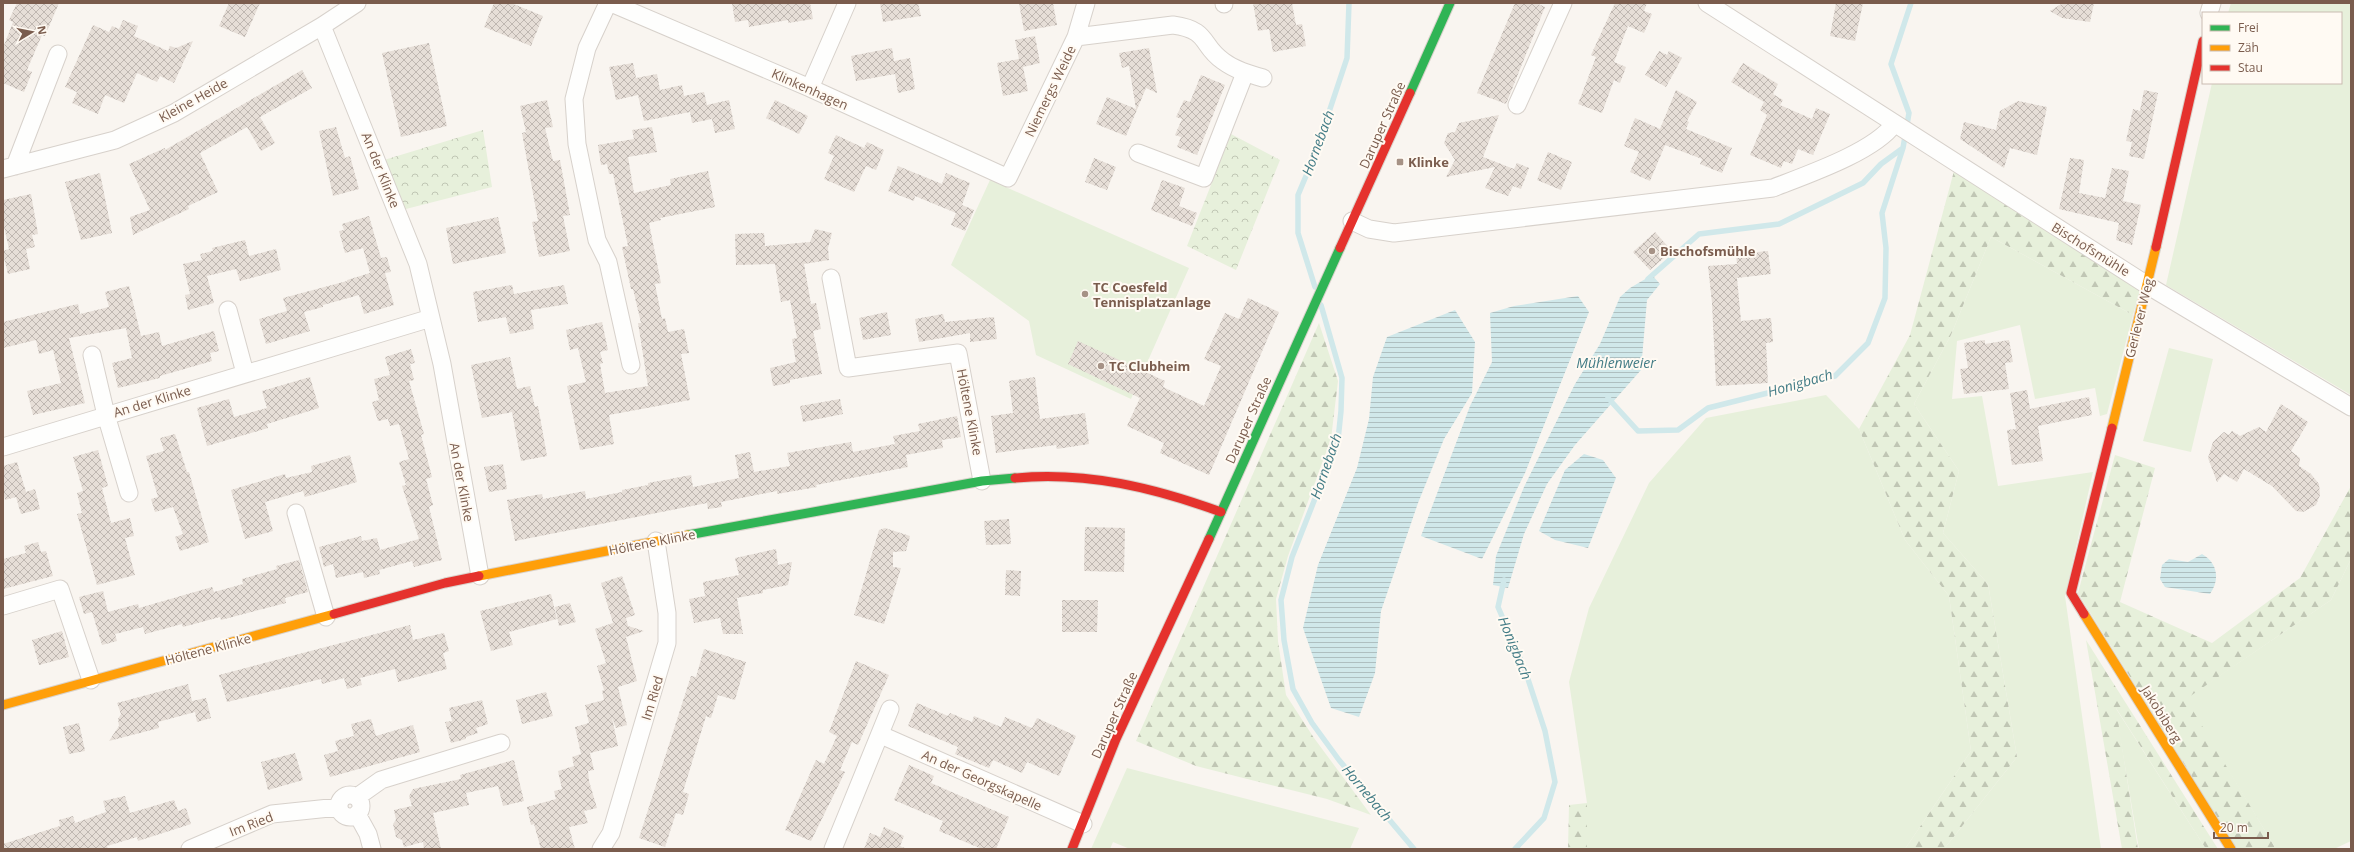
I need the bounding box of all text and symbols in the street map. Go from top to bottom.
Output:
north arrow [12,12,52,52]
legend [2202,12,2342,84]
text: Frei [2238,19,2259,36]
text: N [34,24,51,36]
text: Zäh [2238,39,2259,56]
street label: Niemergs Weide [1020,42,1080,140]
text: Stau [2238,59,2263,76]
street label: Klinkenhagen [769,64,851,114]
street label: Kleine Heide [155,74,231,126]
street label: Daruper Straße [1355,79,1409,171]
water label: Hornebach [1297,107,1338,178]
street label: An der Klinke [358,129,404,211]
place label: Klinke [1408,153,1449,171]
marker: Klinke [1395,157,1405,167]
street label: Bischofsmühle [2048,218,2134,280]
place label: Bischofsmühle [1660,242,1756,260]
marker: Bischofsmühle [1647,246,1657,256]
street label: Gerlever Weg [2120,276,2158,360]
place label: TC Coesfeld Tennisplatzanlage [1093,278,1211,311]
marker: TC Coesfeld Tennisplatzanlage [1080,289,1090,299]
water label: Mühlenweier [1576,353,1656,372]
place label: TC Clubheim [1109,357,1190,375]
marker: TC Clubheim [1096,361,1106,371]
water label: Honigbach [1765,364,1835,401]
street label: Höltene Klinke [953,367,987,457]
street label: Daruper Straße [1221,374,1275,466]
street label: An der Klinke [111,381,193,421]
water label: Hornebach [1305,430,1346,501]
street label: An der Klinke [446,441,478,523]
street label: Höltene Klinke [607,525,697,559]
water label: Honigbach [1494,613,1537,682]
street label: Höltene Klinke [163,629,253,669]
street label: Daruper Straße [1087,669,1141,761]
street label: Im Ried [637,674,667,722]
street label: Jakobiberg [2136,680,2187,746]
street label: An der Georgskapelle [919,745,1045,815]
water label: Hornebach [1338,760,1397,825]
street label: Im Ried [226,807,276,841]
scale bar [2214,814,2268,840]
text: 20 m [2220,819,2248,836]

